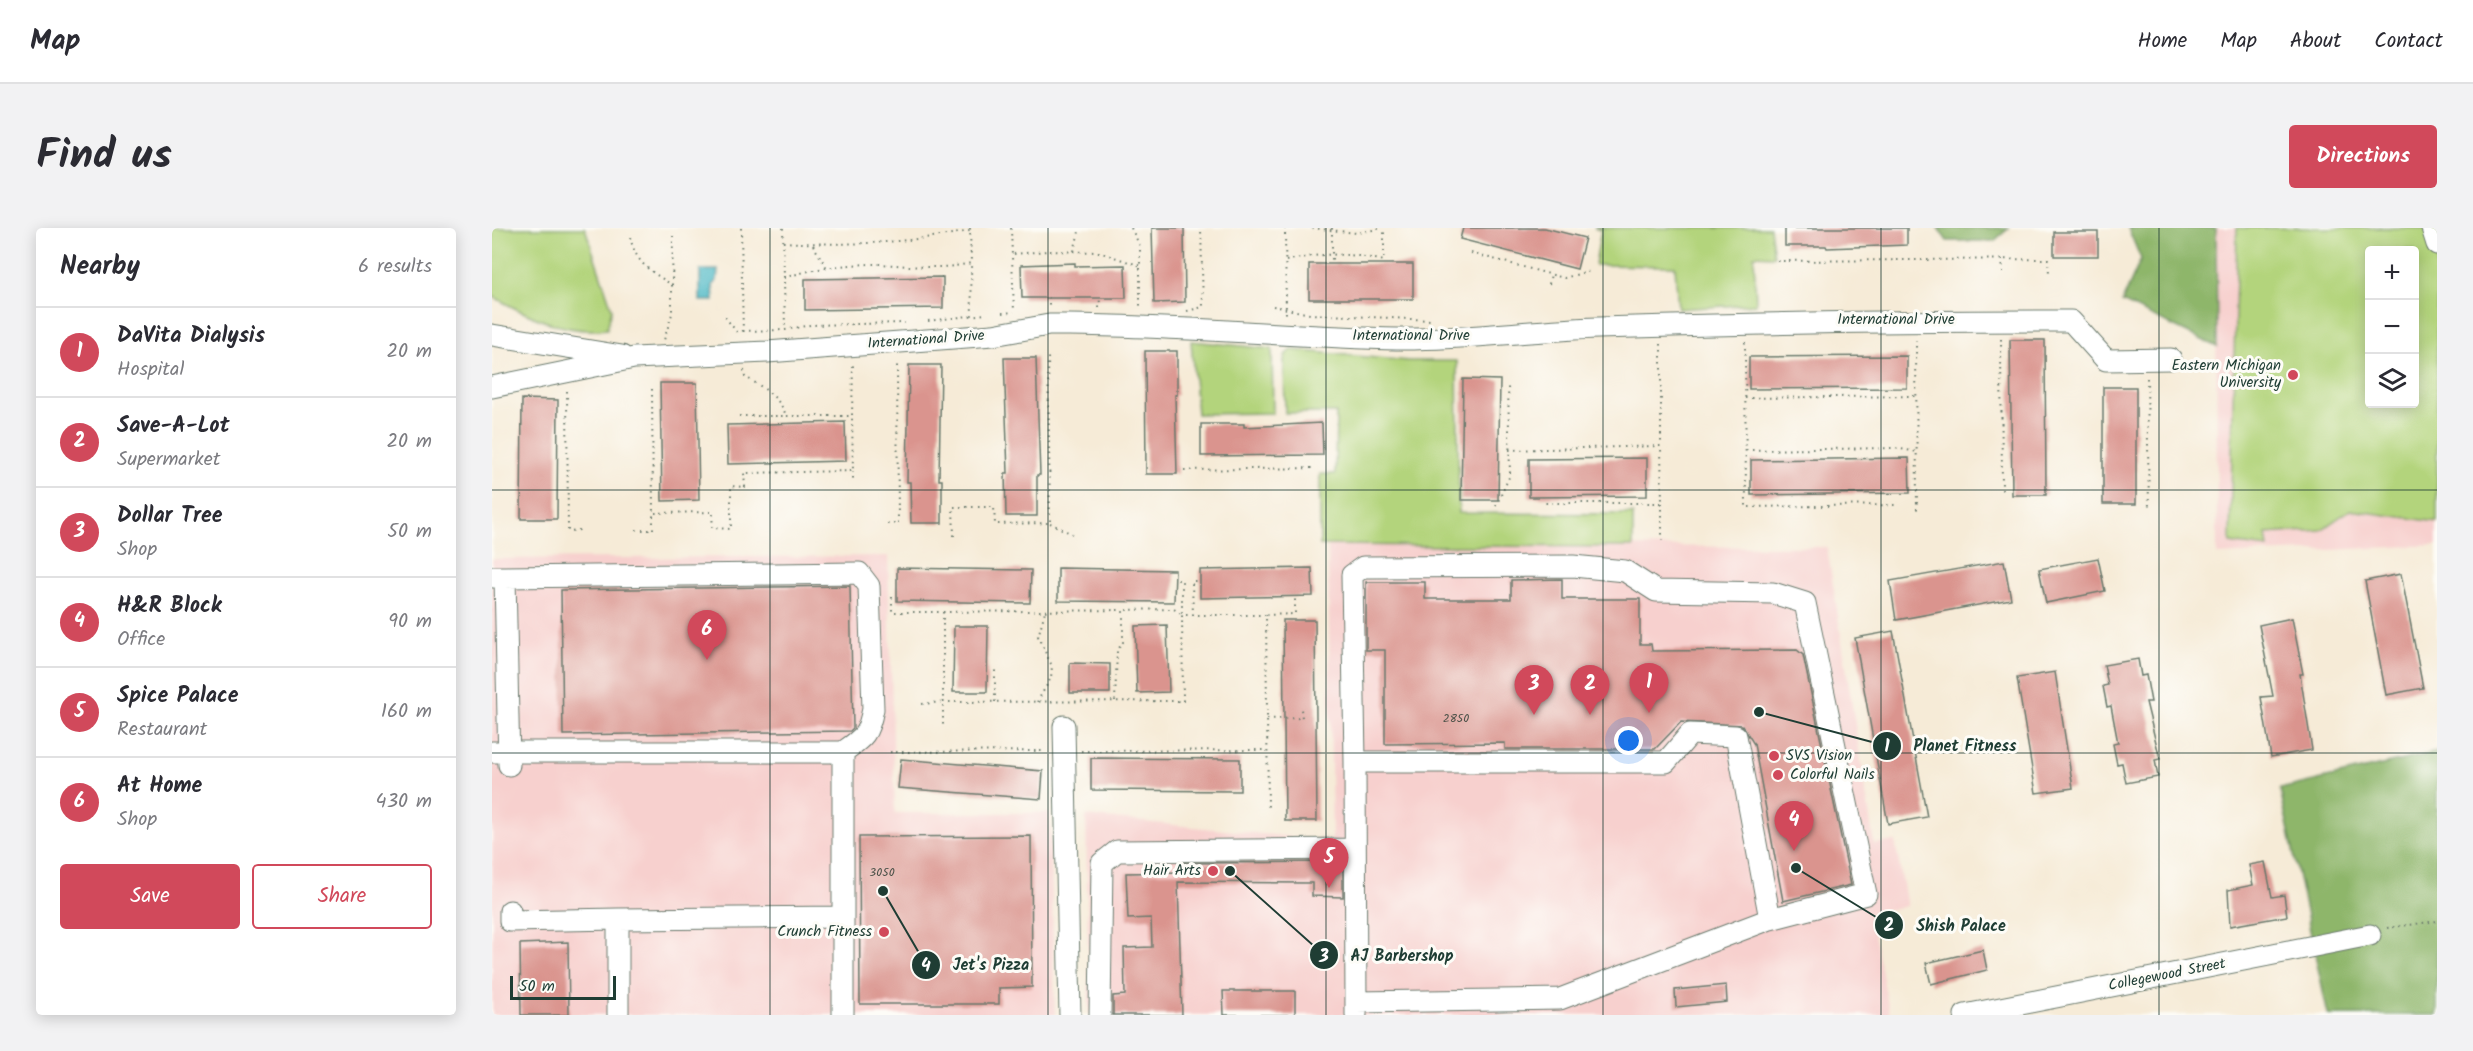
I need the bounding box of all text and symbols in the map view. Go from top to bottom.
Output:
text: Map [30,19,81,64]
text: Home [2138,25,2187,58]
text: Map [2220,25,2257,58]
text: About [2290,25,2341,58]
text: Contact [2374,25,2443,58]
text: Find us [36,123,172,190]
button: Directions [2289,125,2437,188]
text: Nearby [60,246,140,288]
map controls [2365,246,2419,408]
button: + [2365,246,2419,300]
text: 6 results [358,251,432,283]
button: − [2365,300,2419,354]
street label: International Drive [1837,308,1955,332]
text: DaVita Dialysis [117,319,265,354]
street label: International Drive [867,324,986,356]
street label: International Drive [1352,324,1470,348]
text: 1 [76,336,83,368]
text: 20 m [386,336,432,368]
text: Hospital [117,354,184,386]
place label: Eastern Michigan University [2171,354,2282,395]
button: layers [2365,354,2419,408]
marker: Eastern Michigan University [2286,368,2300,382]
text: Save-A-Lot [117,409,230,444]
text: 2 [74,426,85,458]
text: 20 m [386,426,432,458]
text: Supermarket [117,444,220,476]
text: Dollar Tree [117,499,222,534]
text: 3 [74,516,85,548]
text: 50 m [387,516,432,548]
text: Shop [117,534,157,566]
text: H&R Block [117,589,222,624]
text: 4 [74,606,85,638]
text: 90 m [388,606,432,638]
pin: 6 [688,610,726,660]
text: Office [117,624,165,656]
pin: 1 [1630,664,1668,713]
pin: 3 [1514,666,1554,715]
pin: 2 [1570,666,1610,715]
text: Spice Palace [117,679,239,714]
text: 5 [74,696,85,728]
text: 160 m [381,696,432,728]
house number: 2850 [1443,709,1469,728]
text: Restaurant [117,714,207,746]
your location [1614,726,1643,755]
callout: Planet Fitness [1872,729,2029,763]
text: 1 [1884,733,1890,762]
text: Planet Fitness [1914,734,2017,759]
place label: SVS Vision [1786,744,1852,768]
marker: SVS Vision [1767,749,1781,763]
place label: Colorful Nails [1790,763,1875,787]
marker: Colorful Nails [1771,768,1785,782]
text: At Home [117,769,202,804]
text: 6 [74,786,85,818]
text: 430 m [376,786,432,818]
pin: 4 [1774,802,1814,851]
text: Shop [117,804,157,836]
pin: 5 [1310,838,1348,888]
place label: Hair Arts [1143,859,1202,883]
house number: 3050 [869,863,895,882]
button: Save [60,864,240,929]
button: Share [252,864,432,929]
marker: Hair Arts [1206,864,1220,878]
callout: Shish Palace [1874,908,2018,942]
text: 2 [1884,912,1894,941]
text: Shish Palace [1916,914,2006,939]
place label: Crunch Fitness [777,920,873,944]
marker: Crunch Fitness [877,925,891,939]
callout: AJ Barbershop [1309,938,1466,972]
text: 3 [1318,943,1329,972]
text: AJ Barbershop [1350,944,1454,969]
callout: Jet's Pizza [911,948,1041,982]
text: 4 [921,952,931,981]
street label: Collegewood Street [2106,952,2228,998]
text: Jet's Pizza [953,953,1029,978]
scale bar [510,973,616,1000]
text: 50 m [519,974,555,999]

